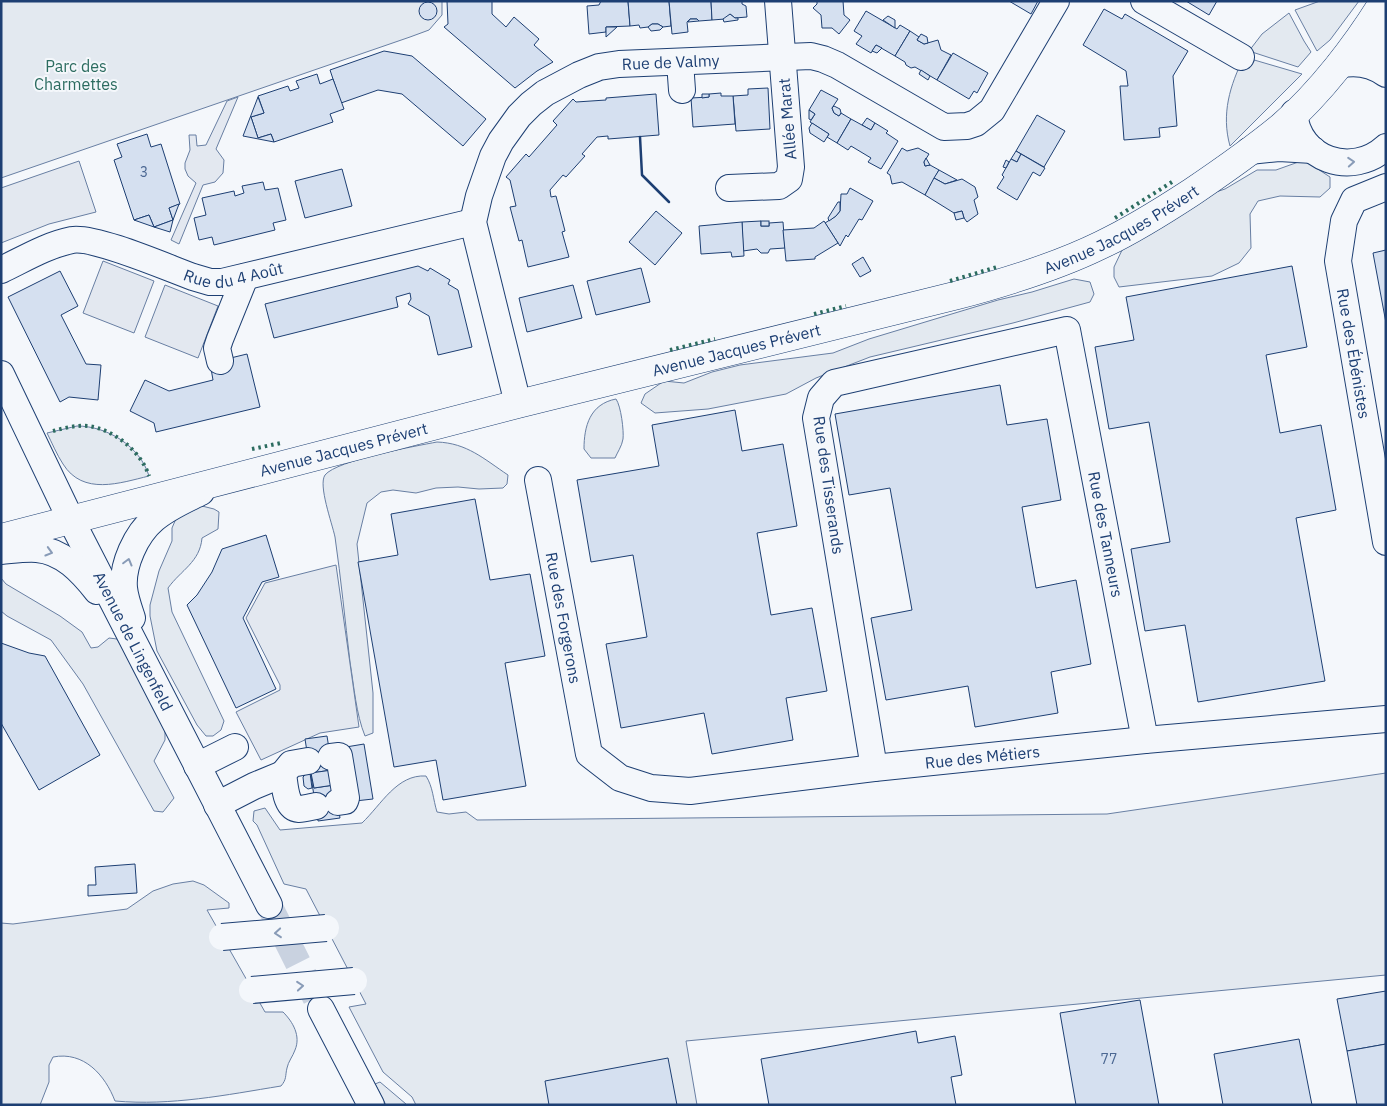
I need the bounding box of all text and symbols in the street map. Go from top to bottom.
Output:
street label: Rue de Valmy [621,50,720,74]
park label: Parc des Charmettes [34,56,118,94]
street label: Allée Marat [773,77,801,161]
one-way arrow [1347,157,1355,168]
house number: 3 [140,163,148,181]
street label: Avenue Jacques Prévert [1041,180,1203,278]
street label: Rue du 4 Août [181,258,285,292]
street label: Rue des Ébénistes [1333,287,1375,420]
street label: Avenue Jacques Prévert [650,319,823,380]
street label: Rue des Tisserands [809,415,849,555]
street label: Avenue Jacques Prévert [258,418,430,481]
street label: Rue des Tanneurs [1084,469,1128,599]
one-way arrow [45,546,53,556]
street label: Rue des Forgerons [542,550,586,685]
one-way arrow [122,558,133,566]
street label: Avenue de Lingenfeld [89,568,177,714]
street label: Rue des Métiers [924,741,1041,773]
one-way arrow [273,927,281,938]
one-way arrow [297,981,305,992]
house number: 77 [1101,1050,1117,1068]

